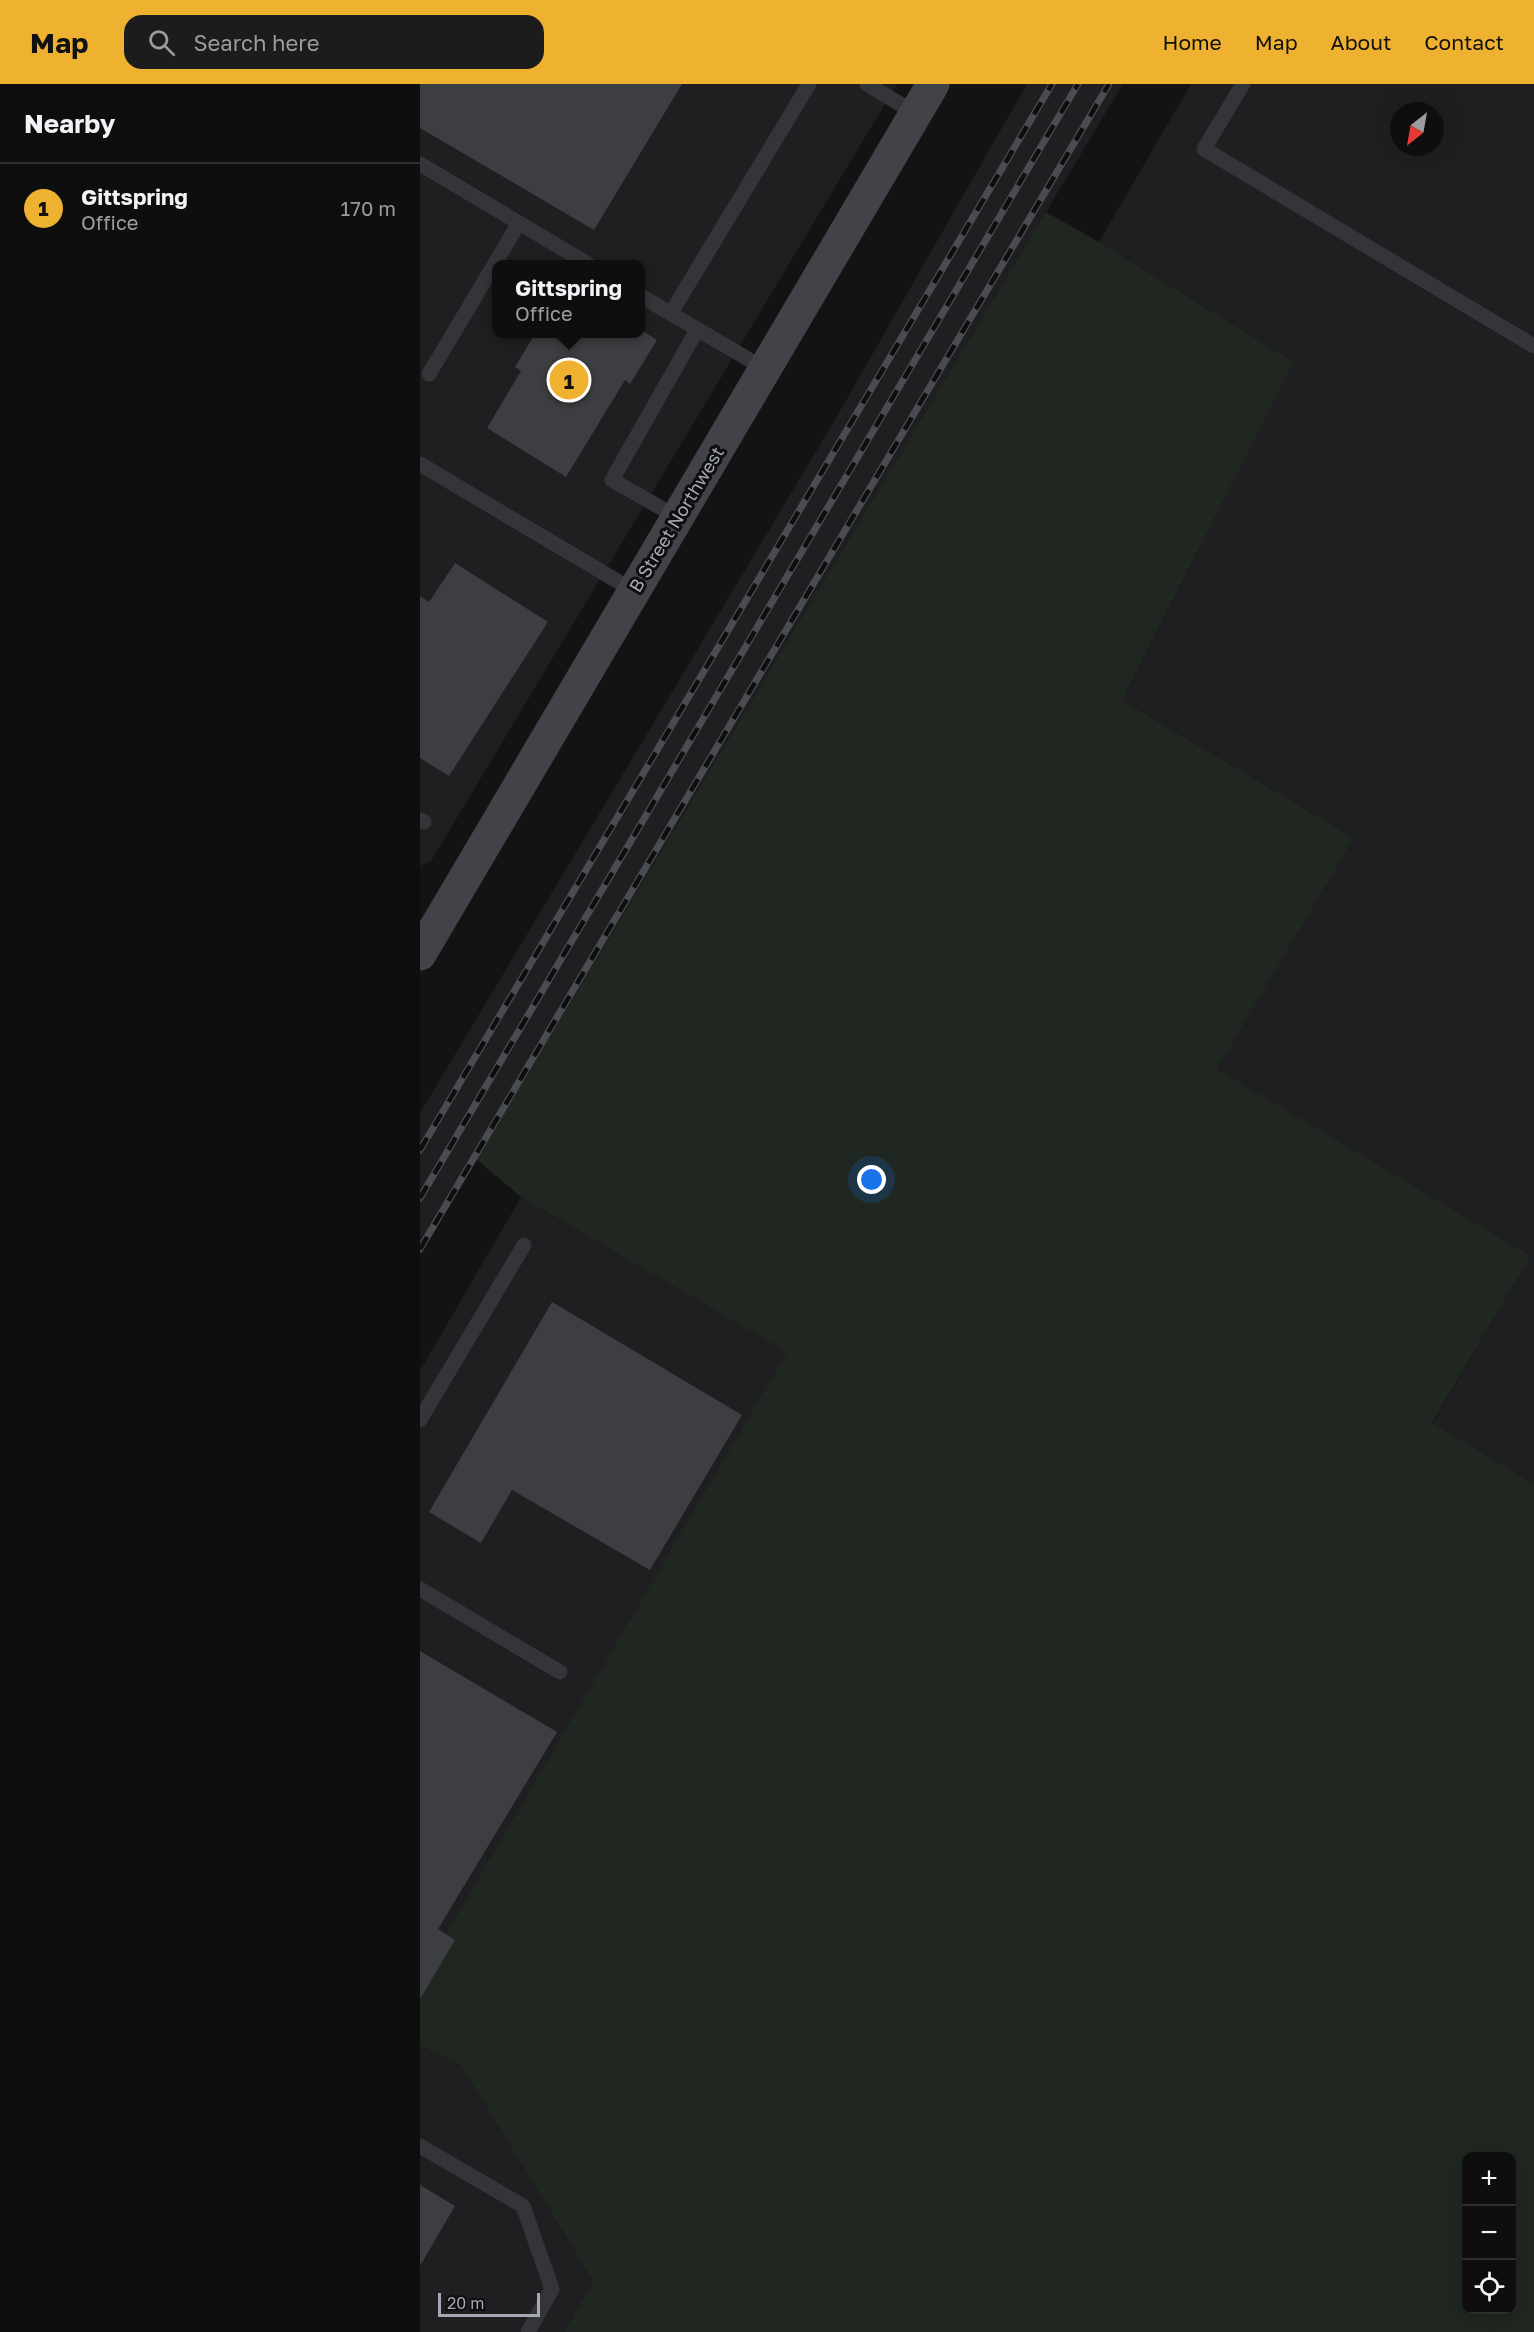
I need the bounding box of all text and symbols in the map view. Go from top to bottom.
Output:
search box [124,15,544,69]
text: Map [30,26,88,59]
icon: search [145,26,178,59]
text: Search here [193,29,319,56]
text: Home [1162,29,1222,55]
text: Map [1255,29,1298,55]
text: About [1331,29,1391,55]
text: Contact [1424,29,1504,55]
north arrow [1390,102,1444,156]
text: Nearby [24,108,115,139]
text: Gittspring [81,183,188,210]
text: 1 [38,196,49,220]
text: 170 m [341,196,396,220]
text: Office [81,210,138,234]
popup [492,260,645,338]
text: Gittspring [515,274,622,301]
text: Office [515,301,573,325]
pin: 1 [550,358,588,402]
street label: B Street Northwest [624,442,728,596]
your location [857,1165,886,1194]
map controls [1462,2152,1516,2314]
button: + [1462,2152,1516,2206]
button: − [1462,2206,1516,2260]
button: locate [1462,2260,1516,2314]
scale bar [438,2290,540,2318]
text: 20 m [447,2293,484,2313]

